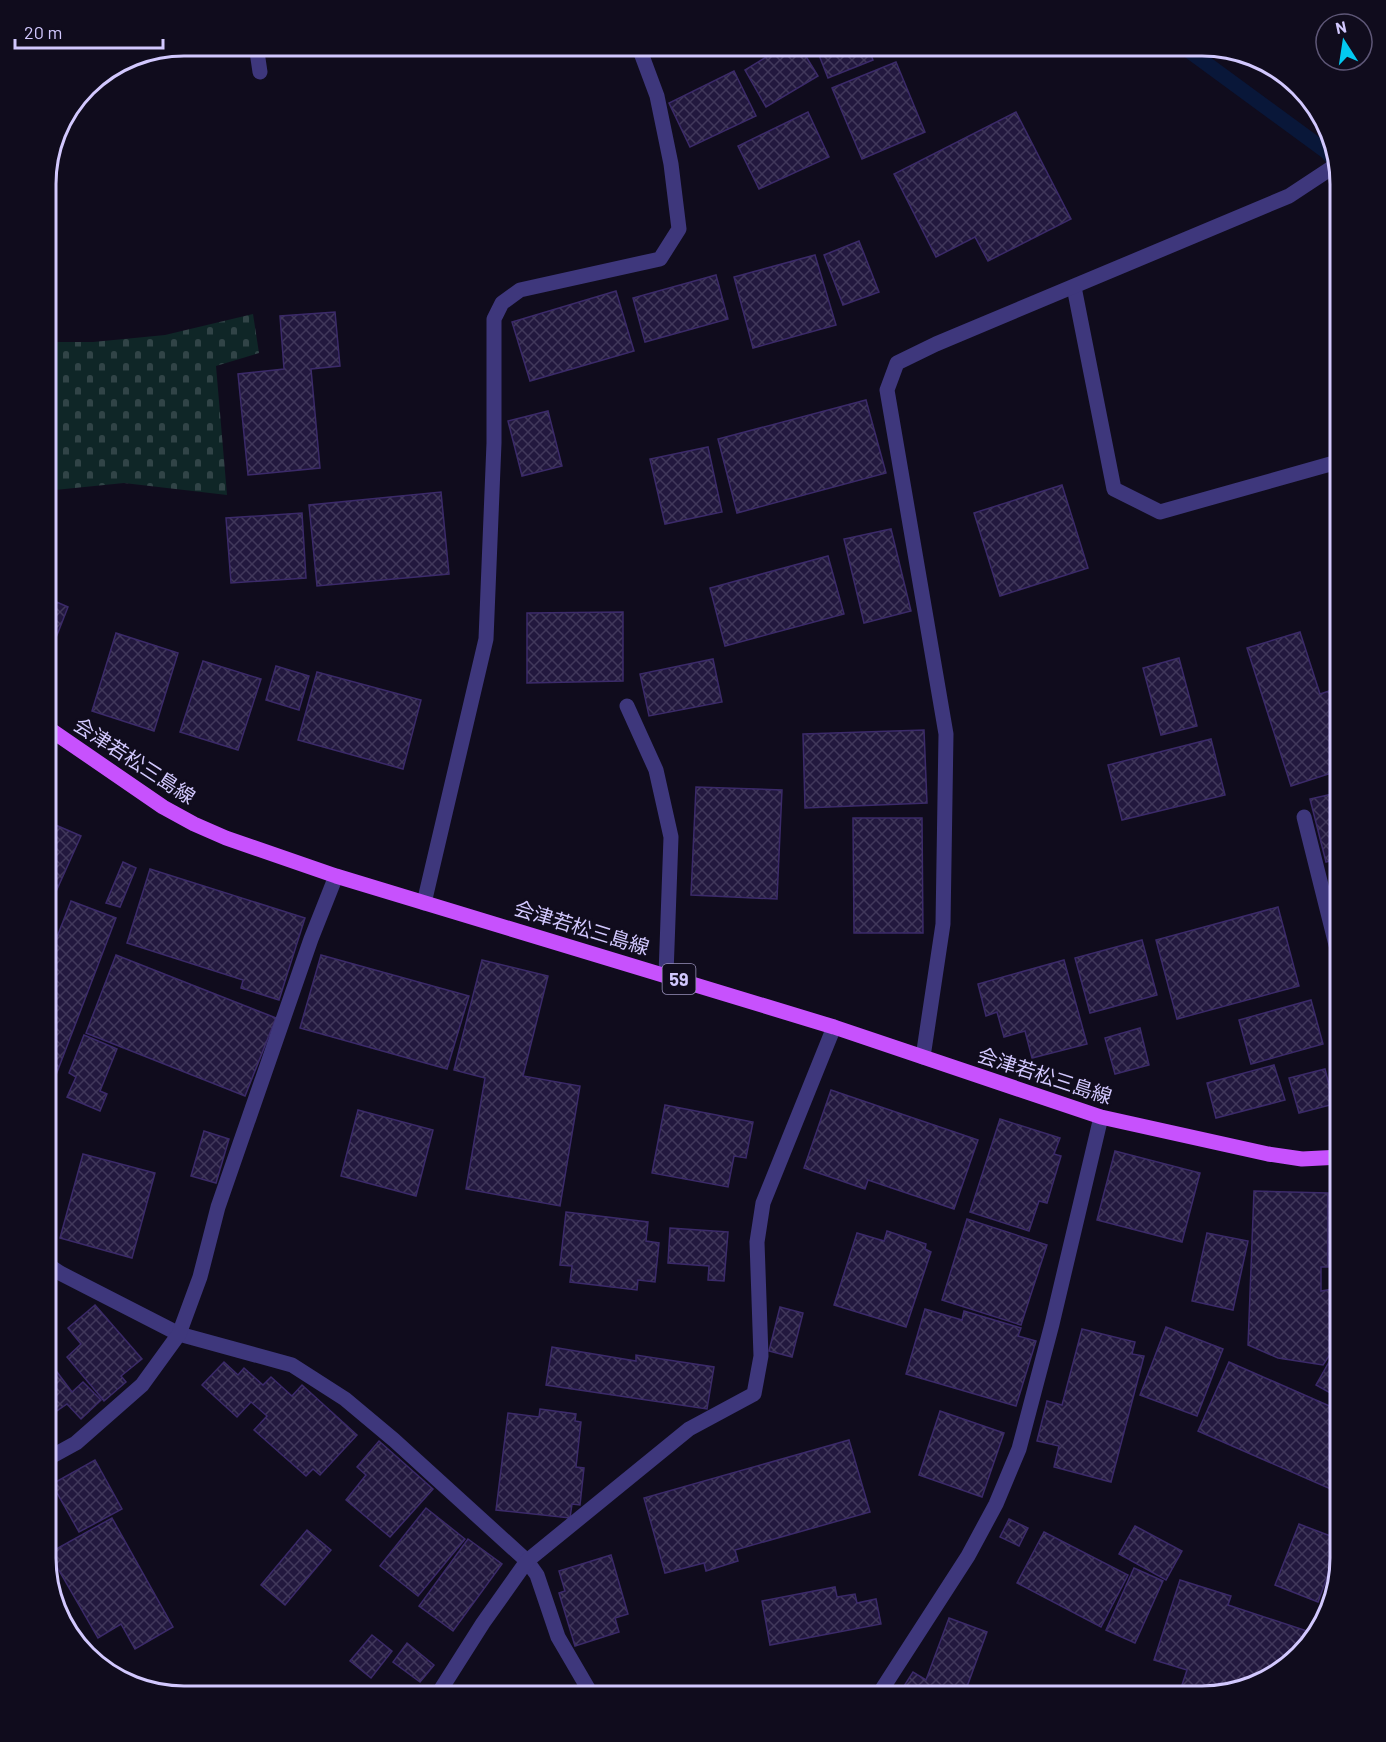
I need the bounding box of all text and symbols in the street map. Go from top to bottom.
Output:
scale bar [15,12,164,50]
north arrow [1314,12,1374,72]
text: N [1334,16,1348,37]
text: 20 m [24,21,62,43]
street label: 会津若松三島線 [70,712,200,808]
street label: 会津若松三島線 [512,895,652,959]
road number: 59 [662,964,696,994]
street label: 会津若松三島線 [975,1042,1115,1108]

